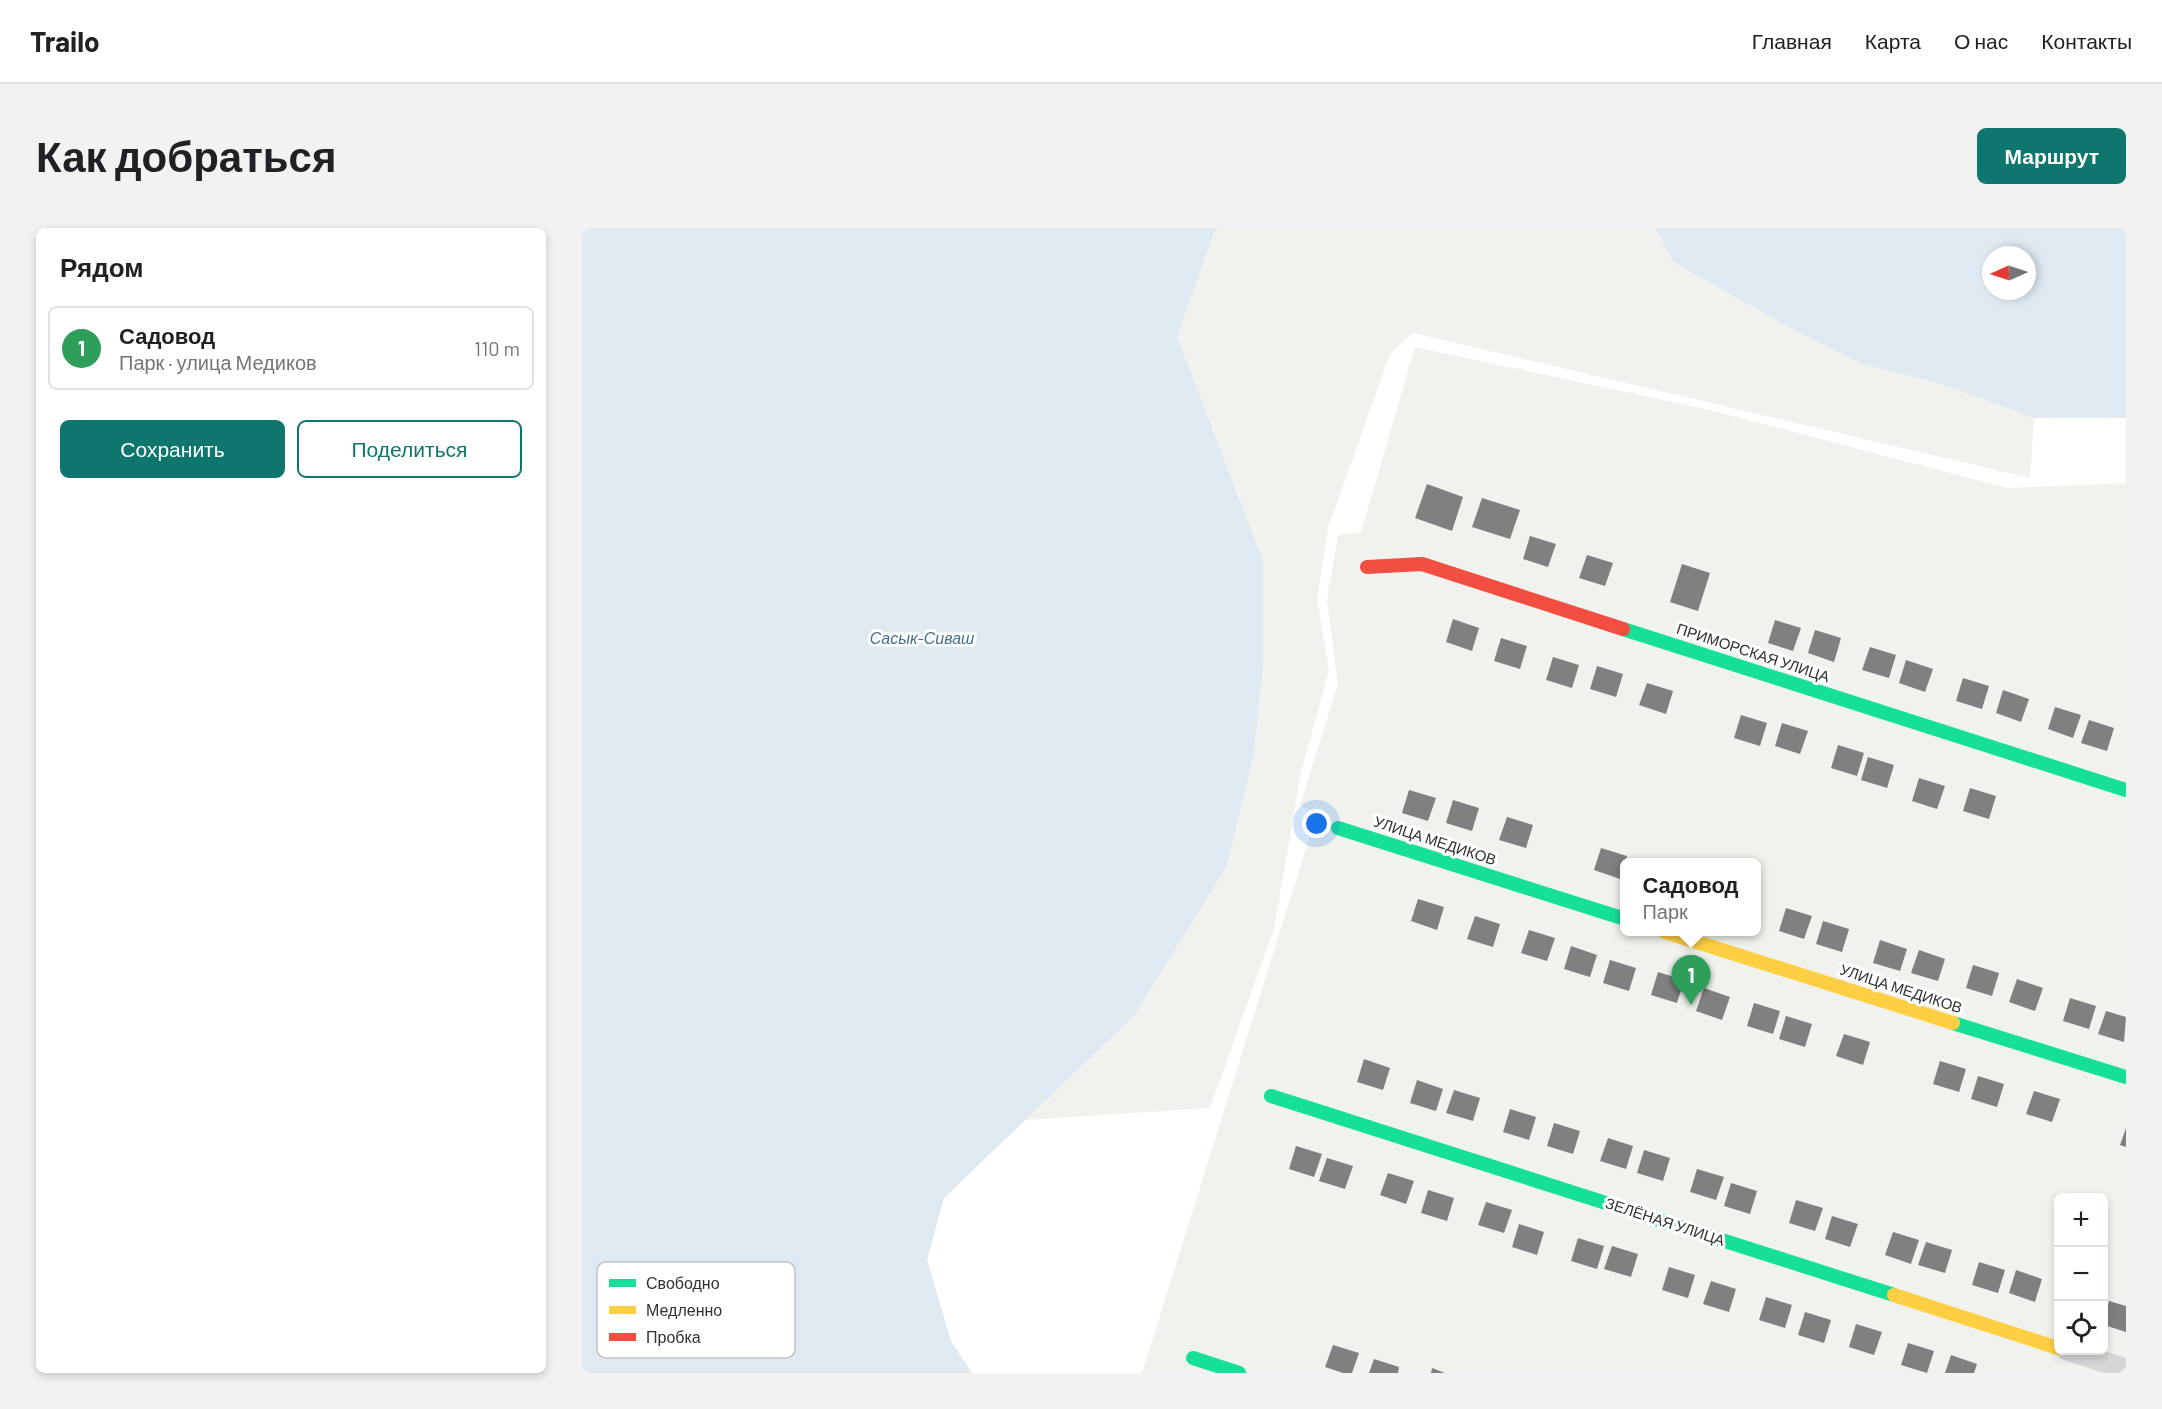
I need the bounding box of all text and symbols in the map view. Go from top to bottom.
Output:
text: Trailo [30,24,100,58]
text: Главная [1752,28,1832,53]
text: Карта [1865,28,1921,53]
text: О нас [1954,28,2008,53]
text: Контакты [2041,28,2132,53]
button: Маршрут [1977,128,2126,184]
text: Как добраться [36,130,336,180]
north arrow [1982,246,2036,300]
text: Рядом [60,251,143,282]
text: Садовод [119,322,215,348]
text: 1 [78,336,85,360]
text: 110 m [474,336,520,360]
text: Парк · улица Медиков [119,350,317,374]
button: Сохранить [60,420,285,478]
button: Поделиться [297,420,522,478]
street label: ПРИМОРСКАЯ УЛИЦА [1675,619,1832,685]
water label: Сасык-Сиваш [870,628,974,647]
your location [1302,809,1331,838]
street label: УЛИЦА МЕДИКОВ [1372,812,1499,868]
popup [1620,858,1761,936]
text: Садовод [1642,871,1739,897]
text: Парк [1642,899,1688,923]
pin: 1 [1672,956,1710,1005]
street label: УЛИЦА МЕДИКОВ [1838,960,1965,1016]
street label: ЗЕЛЁНАЯ УЛИЦА [1603,1193,1727,1249]
map controls [2054,1193,2108,1355]
button: + [2054,1193,2108,1247]
button: − [2054,1247,2108,1301]
legend [597,1262,795,1358]
text: Свободно [646,1273,720,1292]
text: Медленно [646,1300,722,1319]
button: locate [2054,1301,2108,1355]
text: Пробка [646,1327,701,1346]

